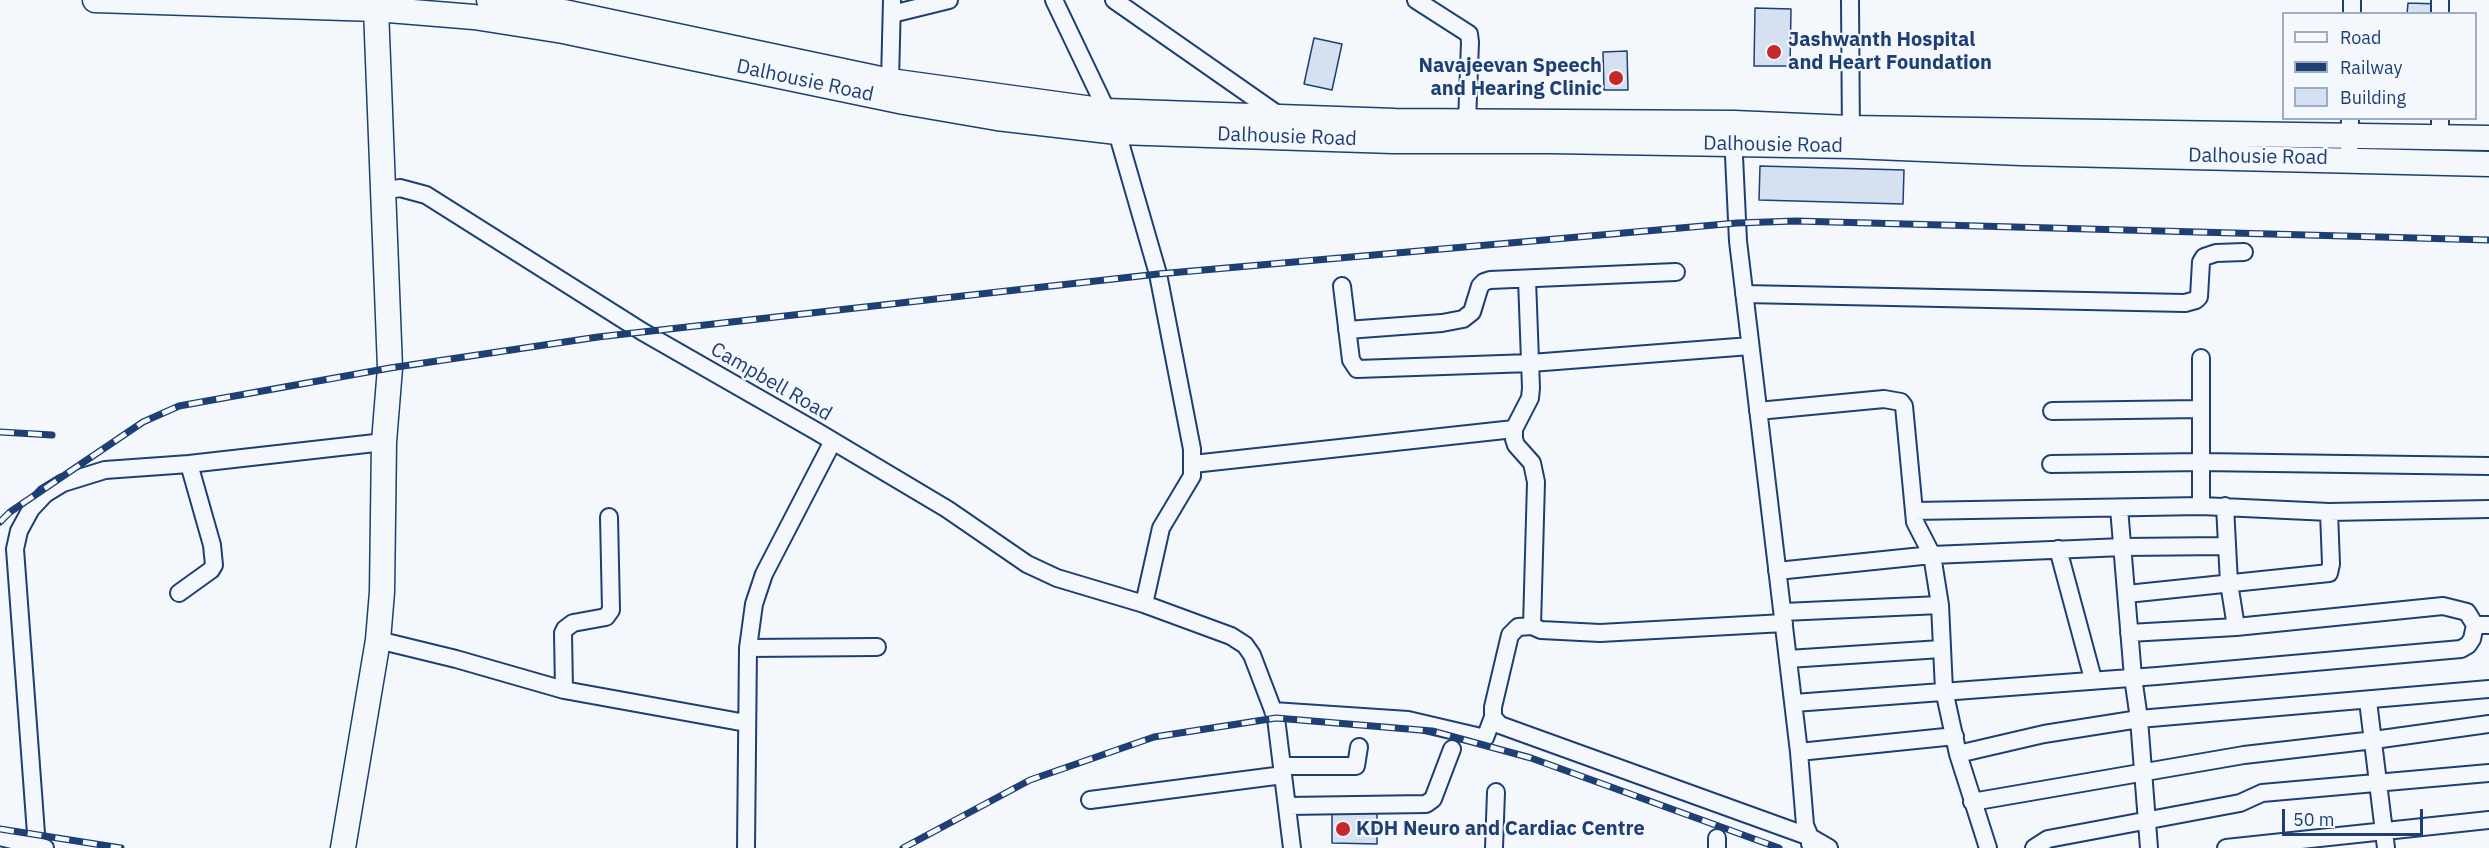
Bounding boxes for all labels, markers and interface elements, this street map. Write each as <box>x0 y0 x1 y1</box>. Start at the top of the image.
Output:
legend <box>2282 12 2477 120</box>
text: Road <box>2340 26 2381 49</box>
place label: Jashwanth Hospital and Heart Foundation <box>1788 28 1992 75</box>
marker: Jashwanth Hospital and Heart Foundation <box>1765 43 1783 61</box>
place label: Navajeevan Speech and Hearing Clinic <box>1418 54 1602 101</box>
street label: Dalhousie Road <box>734 55 876 107</box>
text: Railway <box>2340 56 2402 79</box>
marker: Navajeevan Speech and Hearing Clinic <box>1607 69 1625 87</box>
text: Building <box>2340 86 2406 109</box>
street label: Dalhousie Road <box>1217 123 1357 151</box>
street label: Dalhousie Road <box>1703 132 1843 158</box>
street label: Dalhousie Road <box>2188 144 2328 170</box>
street label: Campbell Road <box>706 338 836 426</box>
scale bar <box>2285 797 2426 835</box>
text: 50 m <box>2293 808 2335 831</box>
place label: KDH Neuro and Cardiac Centre <box>1356 817 1645 841</box>
marker: KDH Neuro and Cardiac Centre <box>1334 820 1352 838</box>

